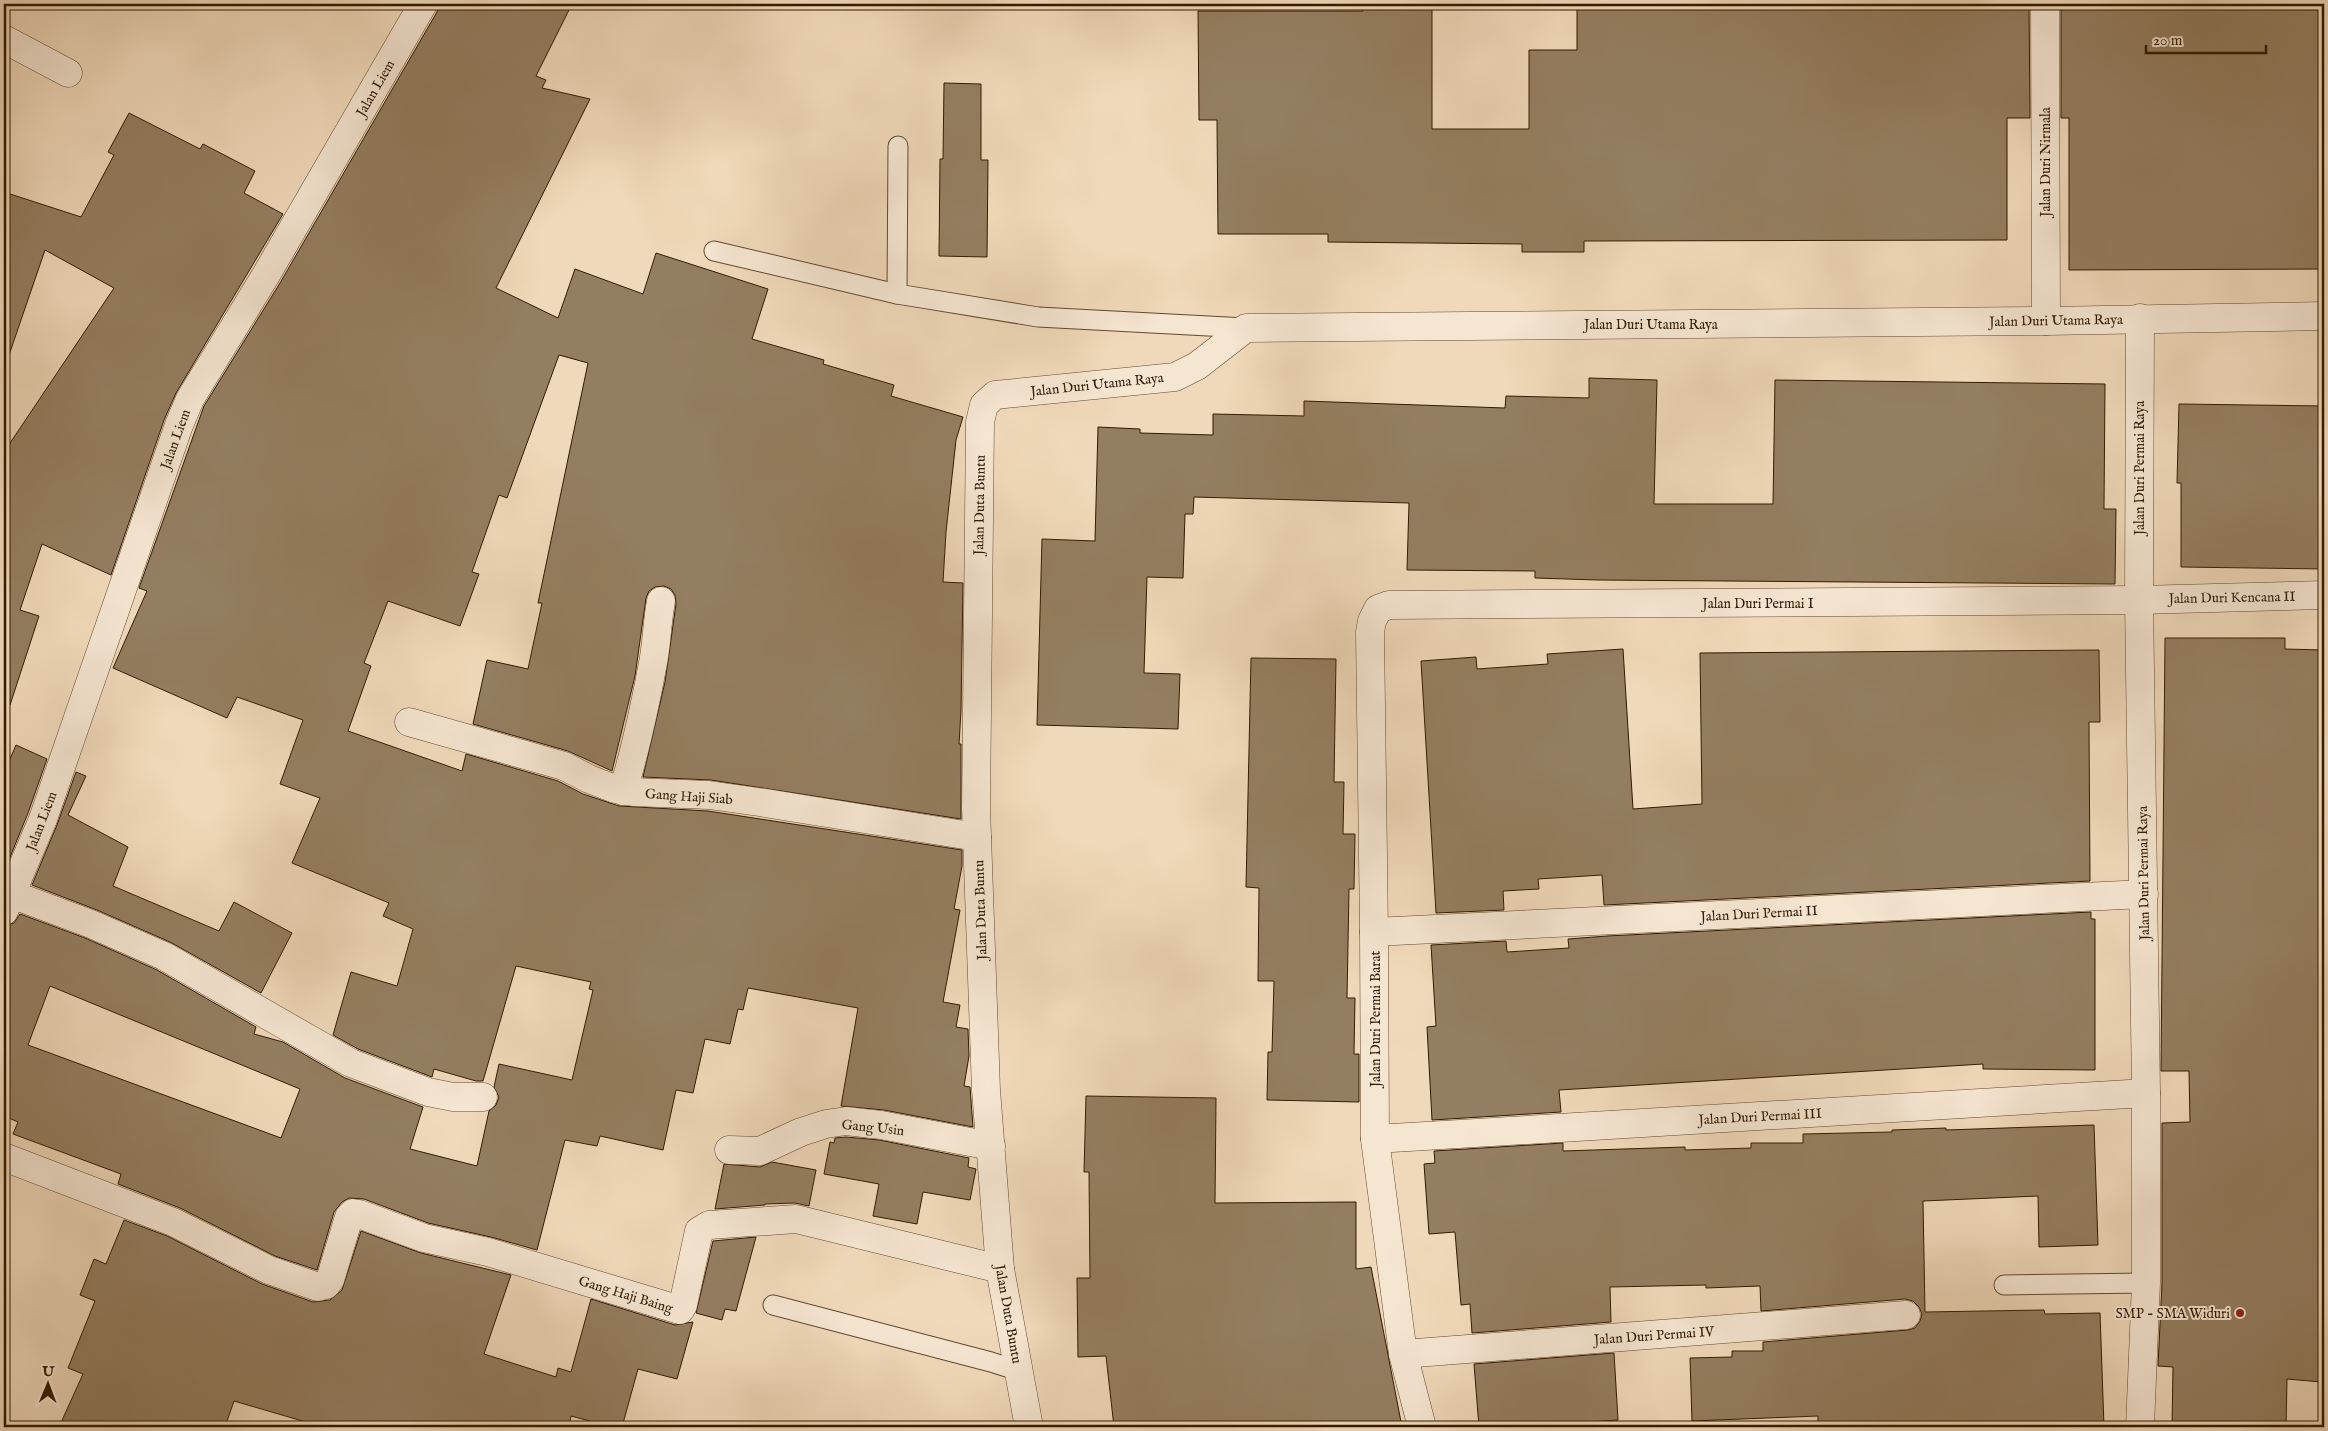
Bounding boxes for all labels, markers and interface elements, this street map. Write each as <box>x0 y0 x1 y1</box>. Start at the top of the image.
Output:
scale bar <box>2146 22 2266 54</box>
text: 20 m <box>2153 31 2183 50</box>
street label: Jalan Liem <box>351 57 399 122</box>
street label: Jalan Duri Nirmala <box>2037 106 2055 219</box>
street label: Jalan Duri Utama Raya <box>1987 311 2124 331</box>
street label: Jalan Duri Utama Raya <box>1582 316 1719 334</box>
street label: Jalan Duri Utama Raya <box>1028 369 1166 401</box>
street label: Jalan Duri Permai Raya <box>2131 400 2149 537</box>
street label: Jalan Liem <box>156 407 195 474</box>
street label: Jalan Duta Buntu <box>970 455 990 557</box>
street label: Jalan Duri Kencana II <box>2166 588 2296 608</box>
street label: Jalan Duri Permai I <box>1700 595 1814 613</box>
street label: Gang Haji Siab <box>644 785 733 809</box>
street label: Jalan Liem <box>22 789 62 856</box>
street label: Jalan Duri Permai Raya <box>2134 805 2154 942</box>
street label: Jalan Duta Buntu <box>970 860 992 962</box>
street label: Jalan Duri Permai II <box>1698 902 1818 926</box>
street label: Jalan Duri Permai Barat <box>1367 950 1385 1089</box>
street label: Jalan Duri Permai III <box>1696 1105 1822 1129</box>
street label: Gang Usin <box>841 1116 906 1140</box>
street label: Jalan Duta Buntu <box>990 1261 1026 1365</box>
street label: Gang Haji Baing <box>576 1272 675 1318</box>
place label: SMP - SMA Widuri <box>2115 1305 2230 1323</box>
marker: SMP - SMA Widuri <box>2234 1307 2246 1319</box>
street label: Jalan Duri Permai IV <box>1591 1323 1716 1349</box>
north arrow <box>22 1358 72 1408</box>
text: U <box>41 1363 55 1381</box>

